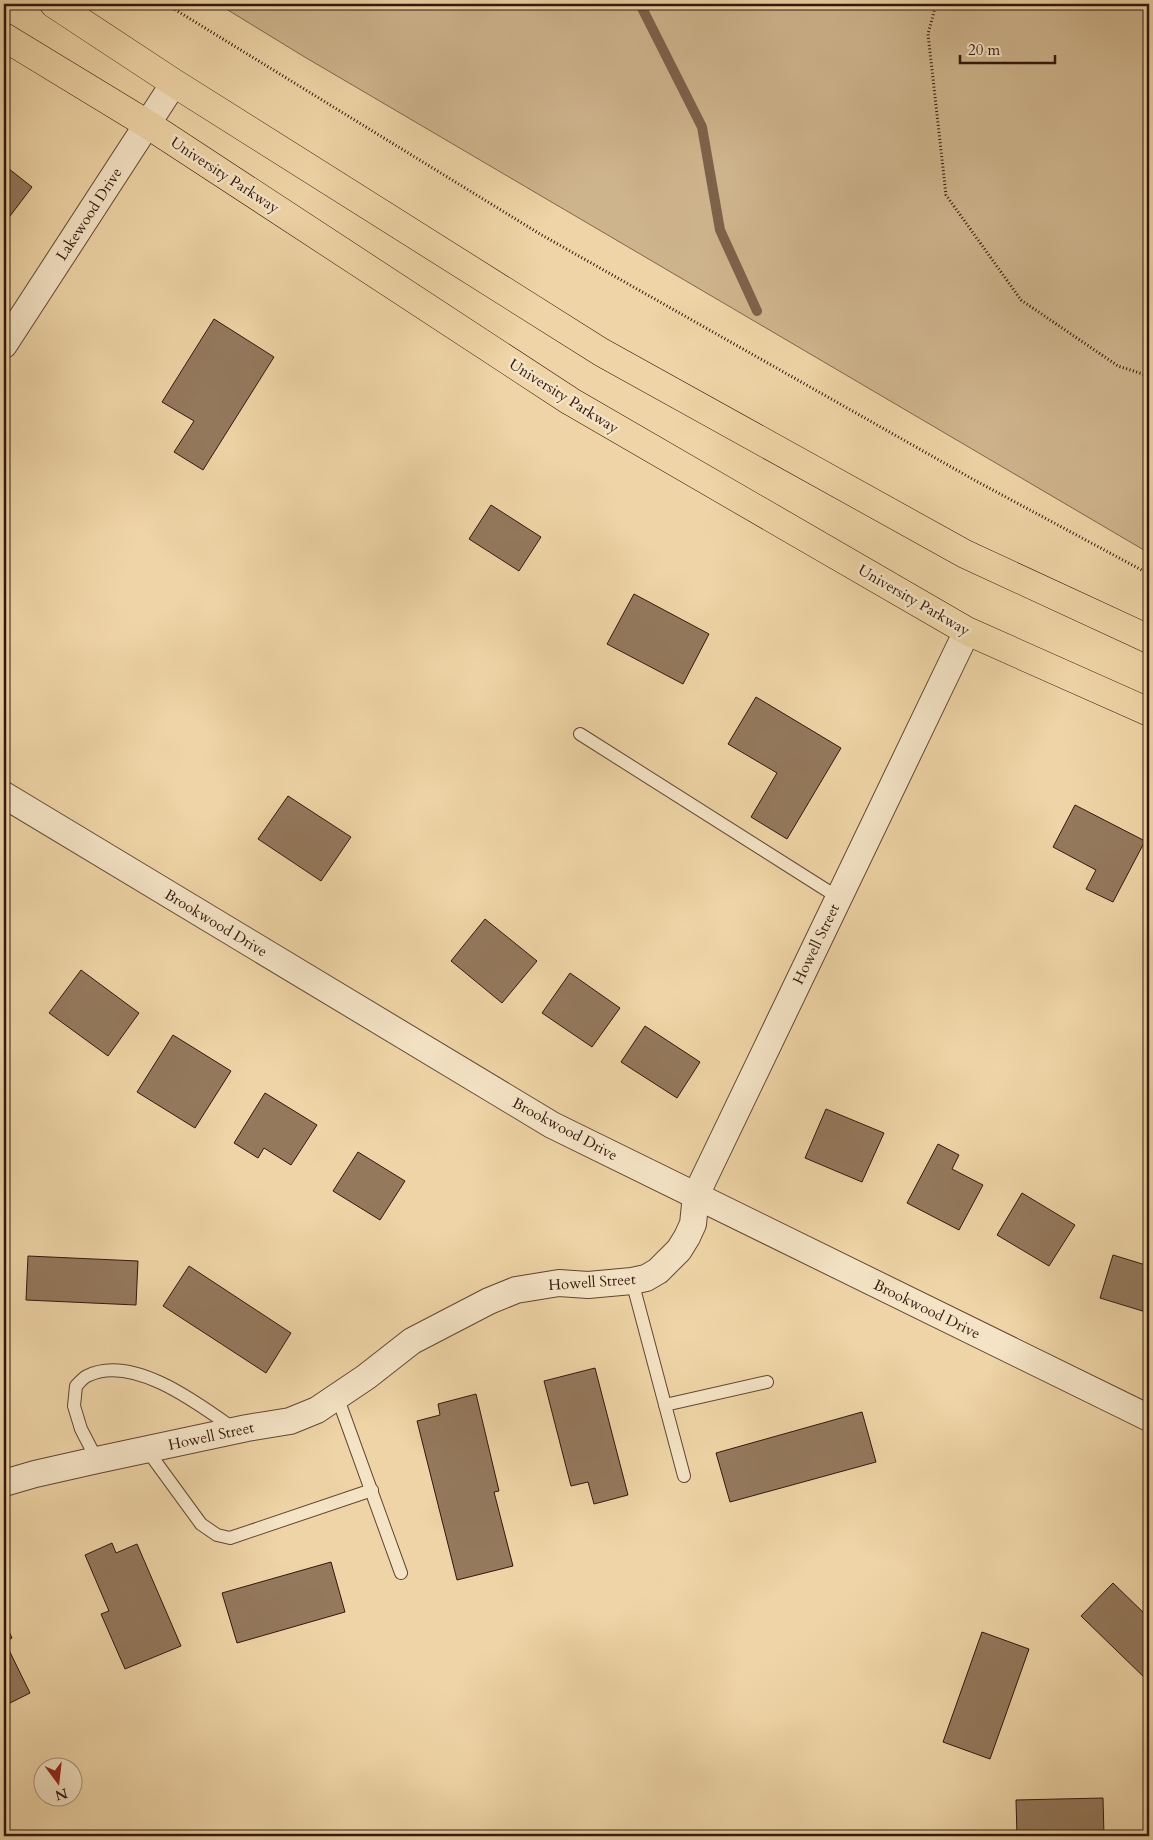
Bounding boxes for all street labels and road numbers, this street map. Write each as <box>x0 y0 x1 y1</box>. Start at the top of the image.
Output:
street label: University Parkway <box>167 132 283 218</box>
street label: Lakewood Drive <box>51 164 127 264</box>
street label: University Parkway <box>505 354 623 438</box>
street label: University Parkway <box>854 560 974 640</box>
street label: Brookwood Drive <box>161 884 271 962</box>
street label: Howell Street <box>788 900 844 988</box>
street label: Brookwood Drive <box>509 1093 621 1165</box>
street label: Howell Street <box>548 1269 636 1295</box>
street label: Brookwood Drive <box>870 1274 984 1344</box>
street label: Howell Street <box>166 1417 256 1455</box>

